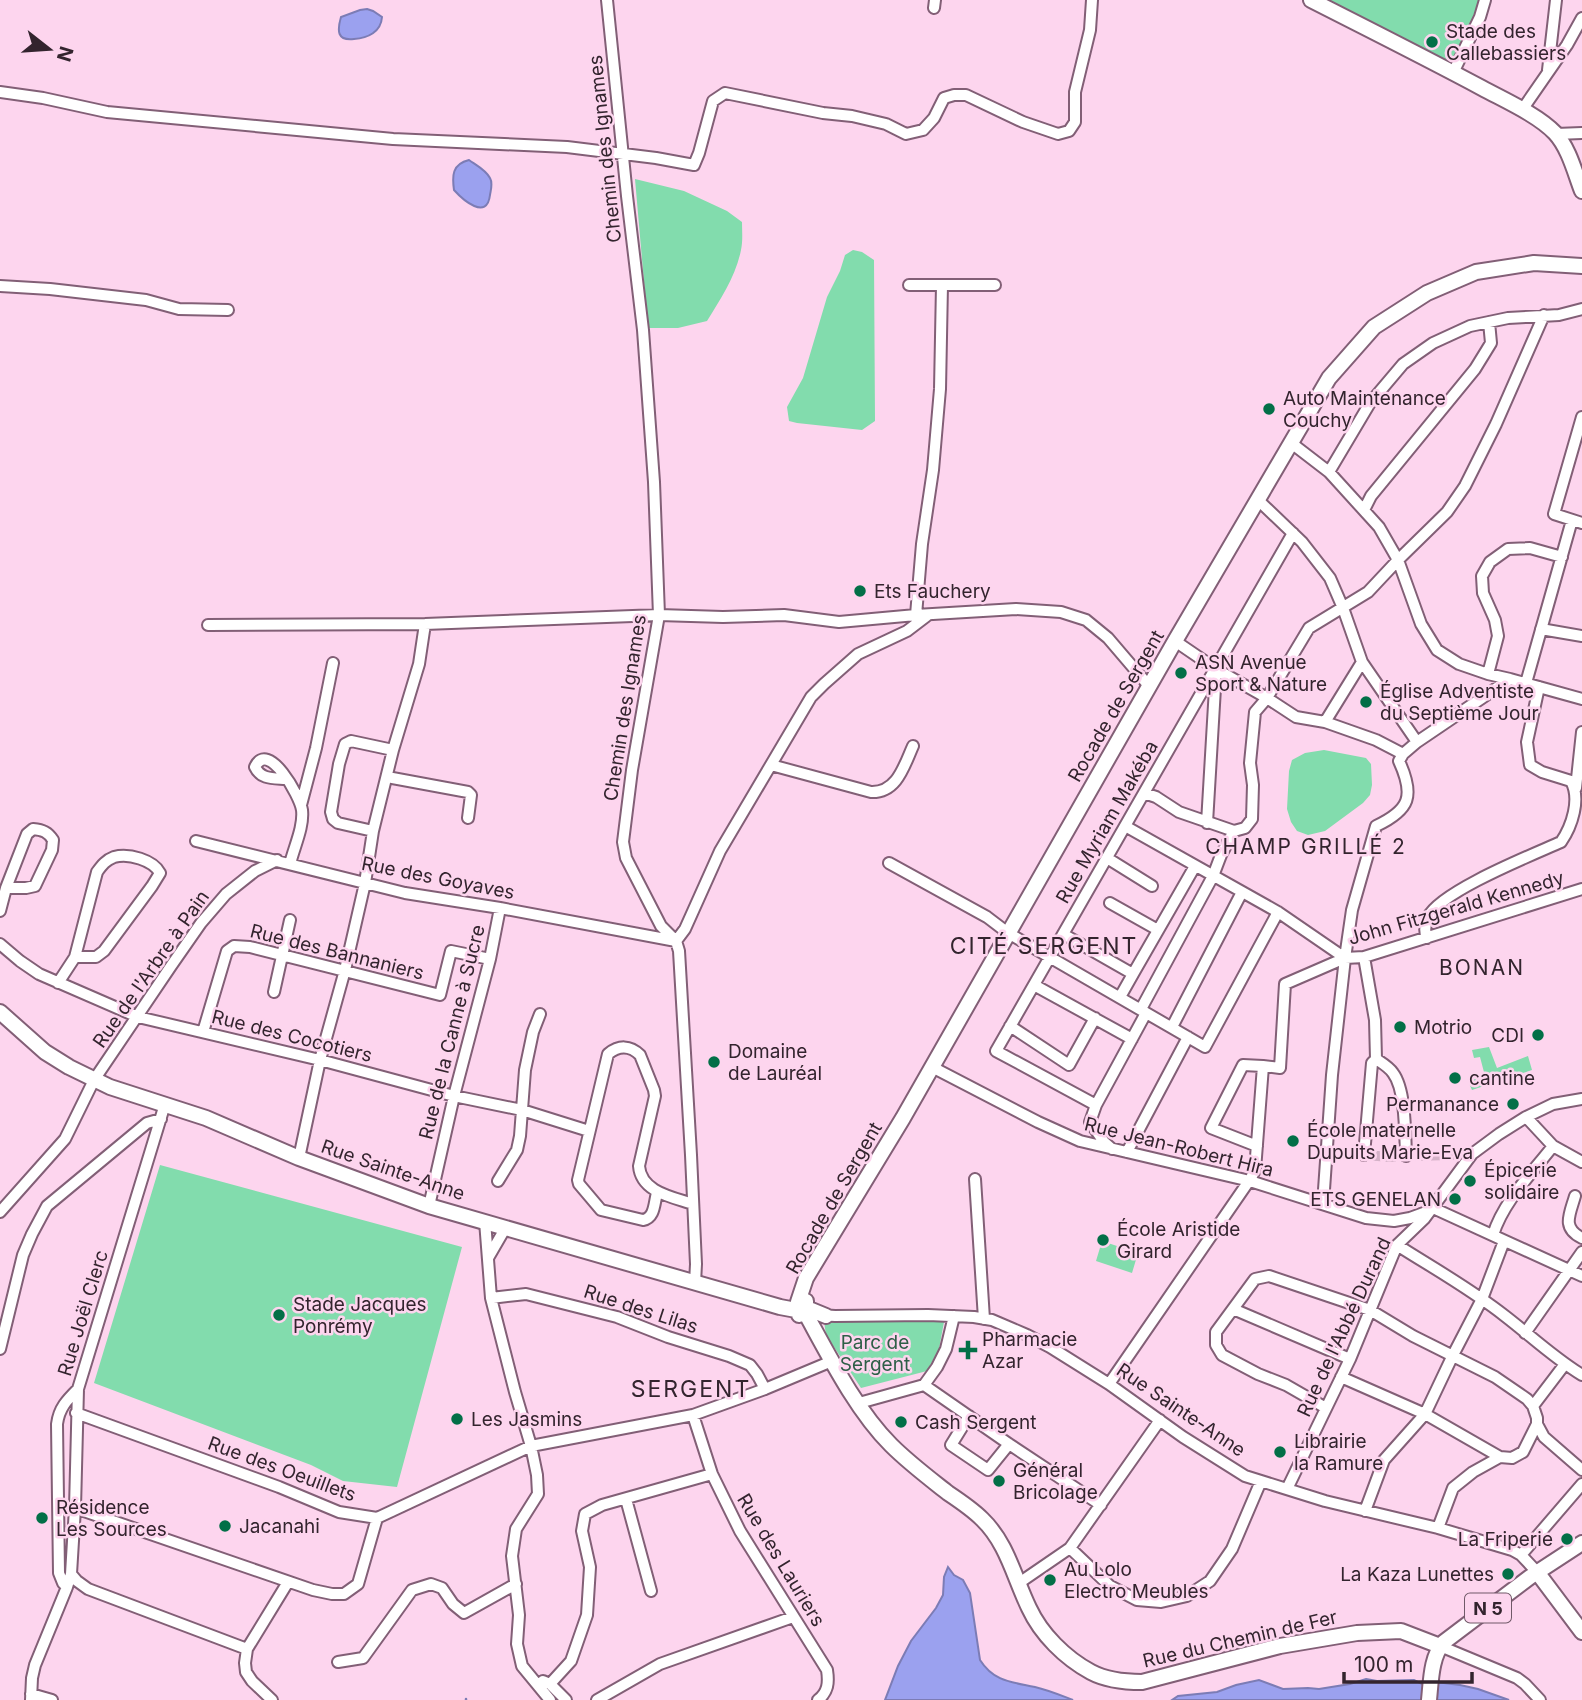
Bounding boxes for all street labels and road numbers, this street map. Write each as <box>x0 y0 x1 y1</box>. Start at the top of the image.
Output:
street label: Chemin des Ignames <box>584 54 626 244</box>
street label: Chemin des Ignames <box>599 613 651 803</box>
street label: Rocade de Sergent <box>1063 626 1169 786</box>
street label: Rue Myriam Makéba <box>1051 737 1163 907</box>
street label: Rue des Goyaves <box>359 852 517 904</box>
street label: John Fitzgerald Kennedy <box>1345 866 1567 950</box>
street label: Rue de l'Arbre à Pain <box>88 886 214 1052</box>
street label: Rue des Bannaniers <box>248 919 426 985</box>
street label: Rue de la Canne à Sucre <box>414 922 490 1142</box>
street label: Rue des Cocotiers <box>209 1005 375 1067</box>
street label: Rue Jean-Robert Hira <box>1082 1112 1276 1182</box>
street label: Rocade de Sergent <box>781 1118 887 1278</box>
street label: Rue Sainte-Anne <box>318 1135 468 1205</box>
street label: Rue de l'Abbé Durand <box>1292 1234 1396 1420</box>
street label: Rue Joël Clerc <box>53 1247 113 1379</box>
street label: Rue des Lilas <box>581 1280 701 1338</box>
street label: Rue Sainte-Anne <box>1112 1358 1250 1462</box>
street label: Rue des Oeuillets <box>205 1432 359 1506</box>
street label: Rue des Lauriers <box>732 1489 830 1631</box>
road number: N 5 <box>1465 1594 1511 1623</box>
street label: Rue du Chemin de Fer <box>1141 1605 1339 1673</box>

